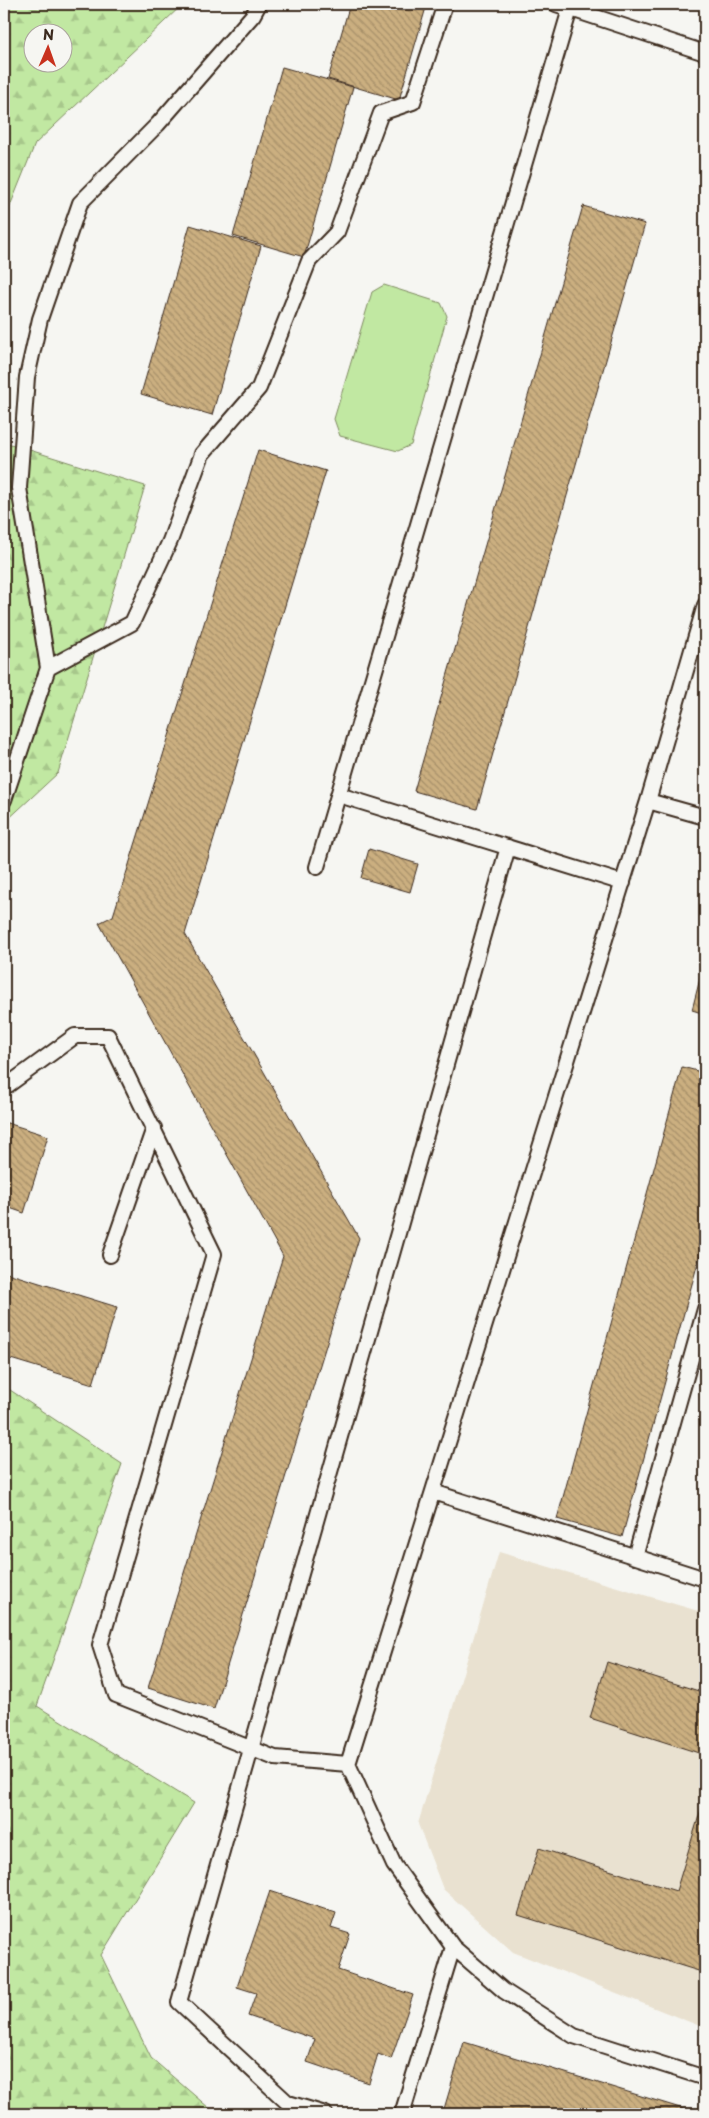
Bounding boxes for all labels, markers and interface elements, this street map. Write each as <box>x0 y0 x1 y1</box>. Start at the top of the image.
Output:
north arrow <box>22 22 72 72</box>
text: N <box>43 24 54 45</box>

